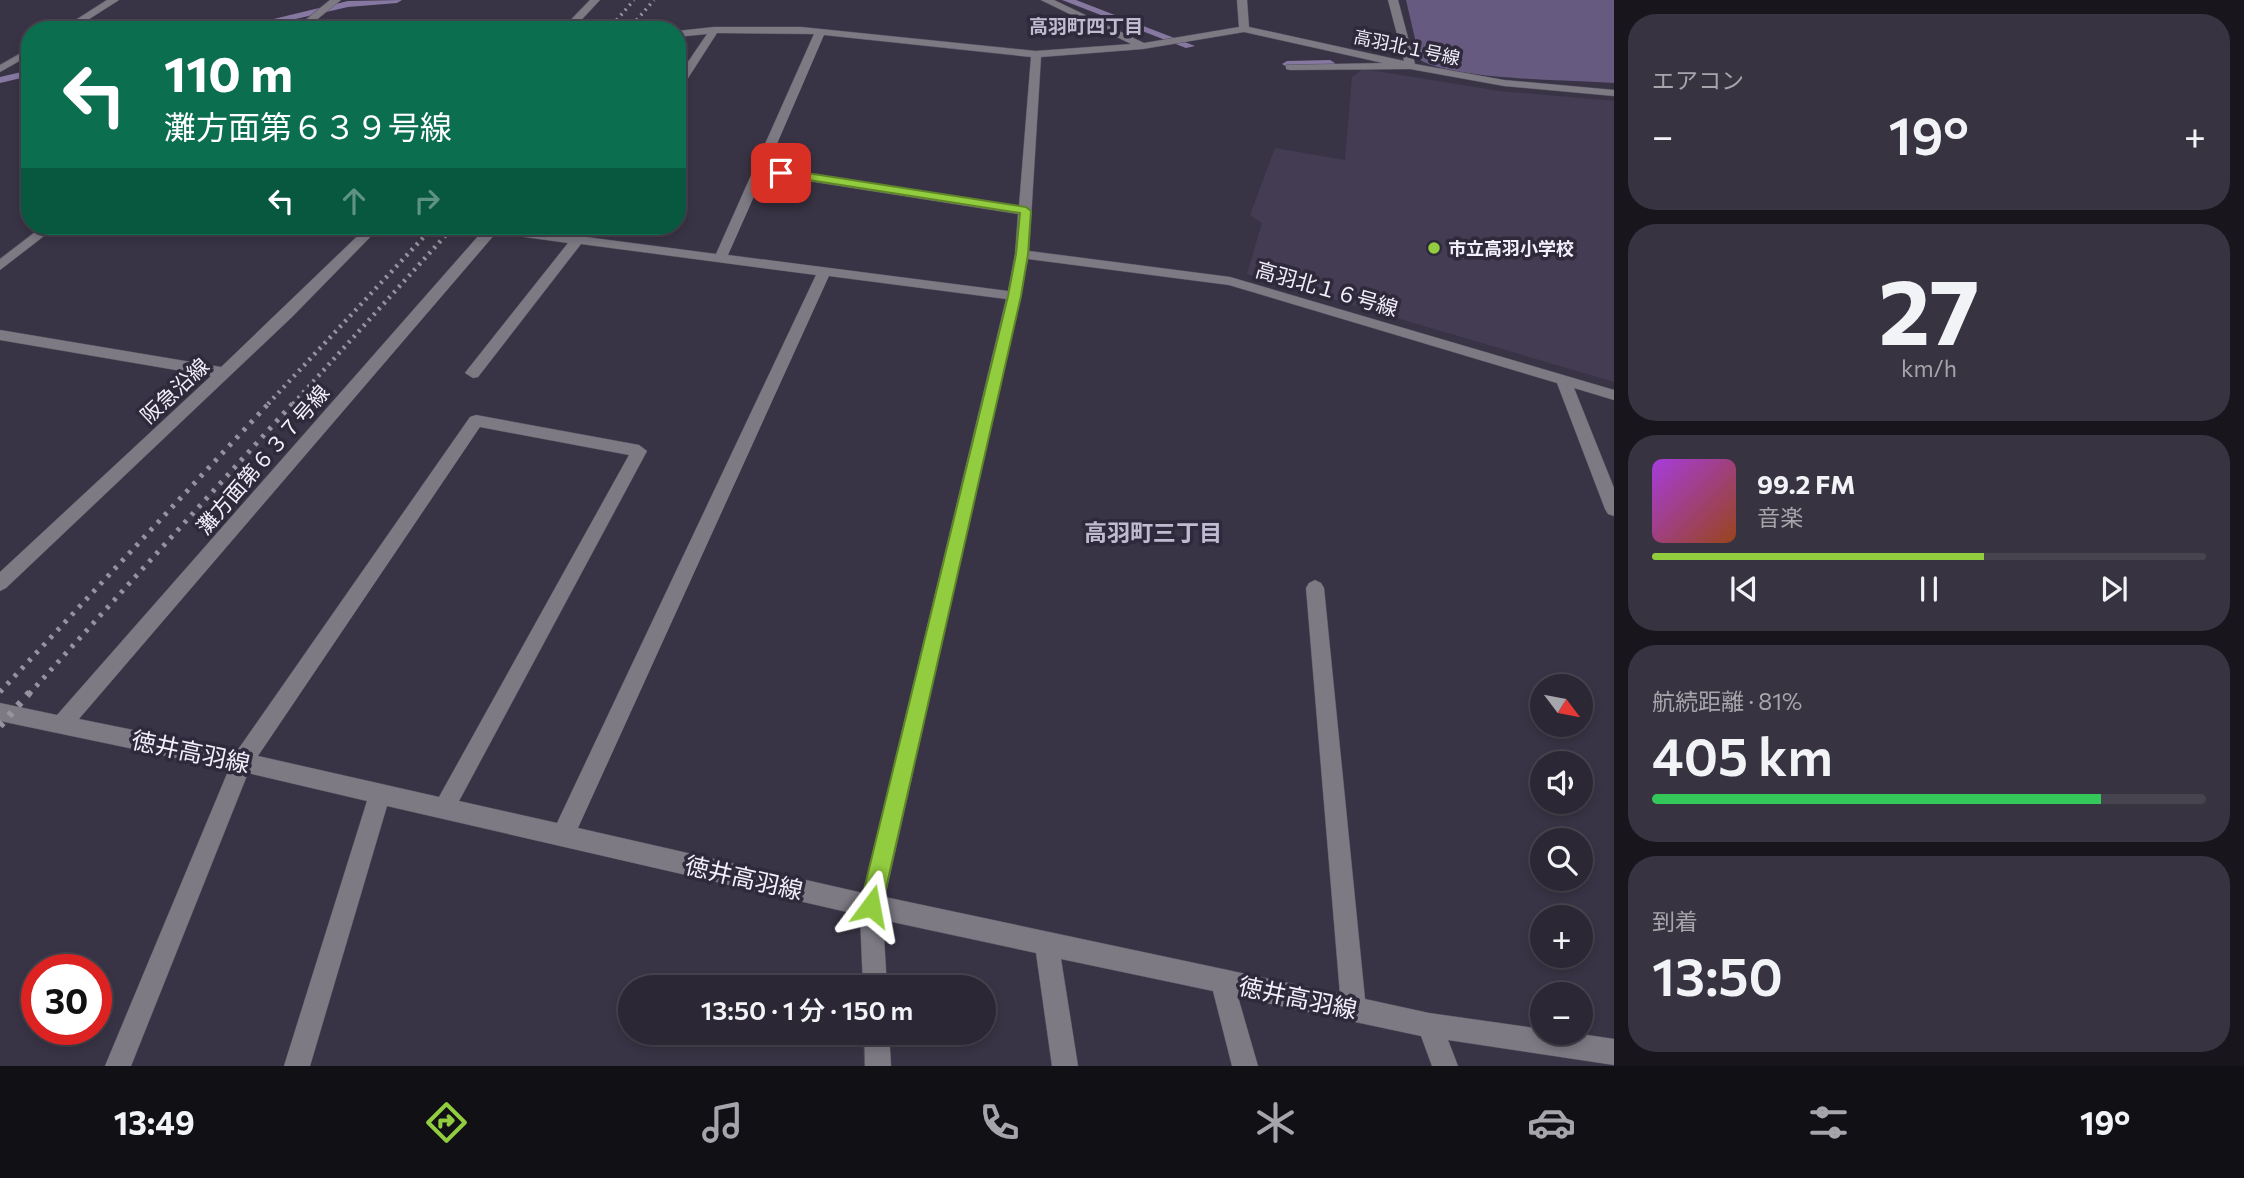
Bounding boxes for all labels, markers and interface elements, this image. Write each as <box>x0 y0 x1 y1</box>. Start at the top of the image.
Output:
district label: 高羽町四丁目 <box>1029 14 1143 37</box>
street label: 高羽北１号線 <box>1352 25 1462 69</box>
text: 110 m <box>164 42 293 102</box>
icon: left <box>49 49 140 140</box>
text: エアコン <box>1652 66 1744 94</box>
text: 19° <box>1888 102 1969 166</box>
text: 灘方面第６３９号線 <box>164 106 452 146</box>
text: − <box>1652 111 1674 158</box>
text: + <box>2184 111 2206 158</box>
pin <box>751 143 811 203</box>
icon: arrive <box>762 154 800 192</box>
icon: left <box>262 182 300 220</box>
icon: ahead <box>335 182 373 220</box>
icon: right <box>408 182 446 220</box>
place label: 市立高羽小学校 <box>1448 237 1574 259</box>
marker: 市立高羽小学校 <box>1426 240 1442 256</box>
text: 27 <box>1878 252 1980 364</box>
street label: 高羽北１６号線 <box>1253 256 1401 320</box>
street label: 阪急沿線 <box>135 352 213 428</box>
text: km/h <box>1901 354 1957 382</box>
street label: 灘方面第６３７号線 <box>191 379 333 539</box>
text: 99.2 FM <box>1757 468 1855 499</box>
text: 音楽 <box>1757 503 1803 531</box>
district label: 高羽町三丁目 <box>1084 518 1222 546</box>
icon: previous <box>1725 570 1763 608</box>
icon: pause <box>1910 570 1948 608</box>
icon: next <box>2095 570 2133 608</box>
north arrow <box>1530 674 1592 737</box>
map controls <box>1530 674 1593 1045</box>
text: 航続距離 · 81% <box>1652 687 1802 715</box>
text: 405 km <box>1652 723 1833 787</box>
street label: 徳井高羽線 <box>129 724 253 778</box>
button: sound <box>1530 751 1593 814</box>
button: search <box>1530 828 1593 891</box>
street label: 徳井高羽線 <box>682 849 806 905</box>
position arrow <box>834 869 908 943</box>
button: + <box>1530 905 1593 968</box>
text: 到着 <box>1652 907 1698 935</box>
text: 13:50 <box>1652 943 1783 1007</box>
speed limit sign: 30 <box>21 954 112 1045</box>
street label: 徳井高羽線 <box>1236 970 1360 1024</box>
button: − <box>1530 982 1593 1045</box>
text: 13:50 · 1 分 · 150 m <box>701 994 913 1025</box>
icon: directions <box>422 1098 471 1147</box>
icon: music <box>698 1098 747 1147</box>
icon: phone <box>975 1098 1024 1147</box>
icon: climate <box>1251 1098 1300 1147</box>
icon: car <box>1527 1098 1576 1147</box>
icon: filters <box>1804 1098 1853 1147</box>
text: 13:49 <box>114 1102 195 1142</box>
text: 19° <box>2080 1102 2130 1142</box>

